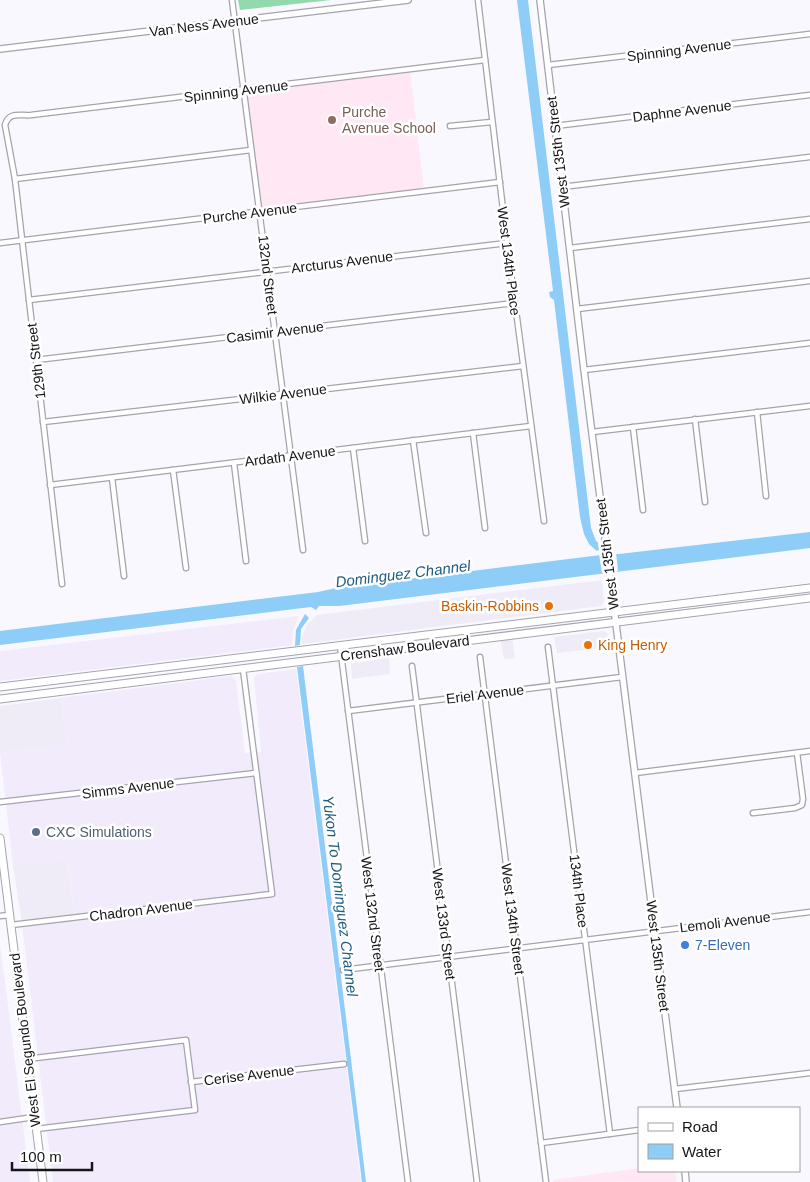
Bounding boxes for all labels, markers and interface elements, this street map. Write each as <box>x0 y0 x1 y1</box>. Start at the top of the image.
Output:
street label: Van Ness Avenue <box>148 10 260 40</box>
street label: Spinning Avenue <box>626 36 732 64</box>
street label: Spinning Avenue <box>183 77 289 105</box>
street label: West 135th Street <box>543 95 573 208</box>
street label: Daphne Avenue <box>632 97 733 125</box>
place label: Purche Avenue School <box>342 104 436 136</box>
marker: Purche Avenue School <box>326 114 338 126</box>
street label: Purche Avenue <box>202 199 298 227</box>
street label: West 134th Place <box>494 206 524 317</box>
street label: 132nd Street <box>255 234 281 316</box>
street label: Arcturus Avenue <box>290 248 394 276</box>
street label: Casimir Avenue <box>225 318 325 346</box>
street label: 129th Street <box>23 322 49 400</box>
street label: Wilkie Avenue <box>239 381 328 407</box>
street label: Ardath Avenue <box>244 442 337 470</box>
street label: West 135th Street <box>592 497 622 610</box>
water label: Dominguez Channel <box>334 557 472 590</box>
place label: Baskin-Robbins <box>441 598 539 614</box>
marker: Baskin-Robbins <box>543 600 555 612</box>
street label: Crenshaw Boulevard <box>340 632 470 664</box>
place label: King Henry <box>598 637 667 653</box>
marker: King Henry <box>582 639 594 651</box>
street label: Eriel Avenue <box>445 681 525 707</box>
street label: Simms Avenue <box>81 774 175 802</box>
water label: Yukon To Dominguez Channel <box>320 794 361 998</box>
place label: CXC Simulations <box>46 824 152 840</box>
marker: CXC Simulations <box>30 826 42 838</box>
street label: 134th Place <box>567 853 591 929</box>
street label: West 132nd Street <box>358 856 388 972</box>
street label: West 134th Street <box>498 863 528 976</box>
street label: West 133rd Street <box>429 867 459 981</box>
street label: Chadron Avenue <box>88 896 194 924</box>
street label: West 135th Street <box>643 900 673 1013</box>
street label: Lemoli Avenue <box>679 908 772 936</box>
place label: 7-Eleven <box>695 937 750 953</box>
marker: 7-Eleven <box>679 939 691 951</box>
street label: West El Segundo Boulevard <box>6 952 44 1128</box>
street label: Cerise Avenue <box>203 1062 295 1088</box>
legend <box>638 1107 800 1172</box>
text: Road <box>682 1118 718 1135</box>
scale bar <box>12 1140 92 1172</box>
text: Water <box>682 1143 721 1160</box>
text: 100 m <box>20 1148 62 1165</box>

